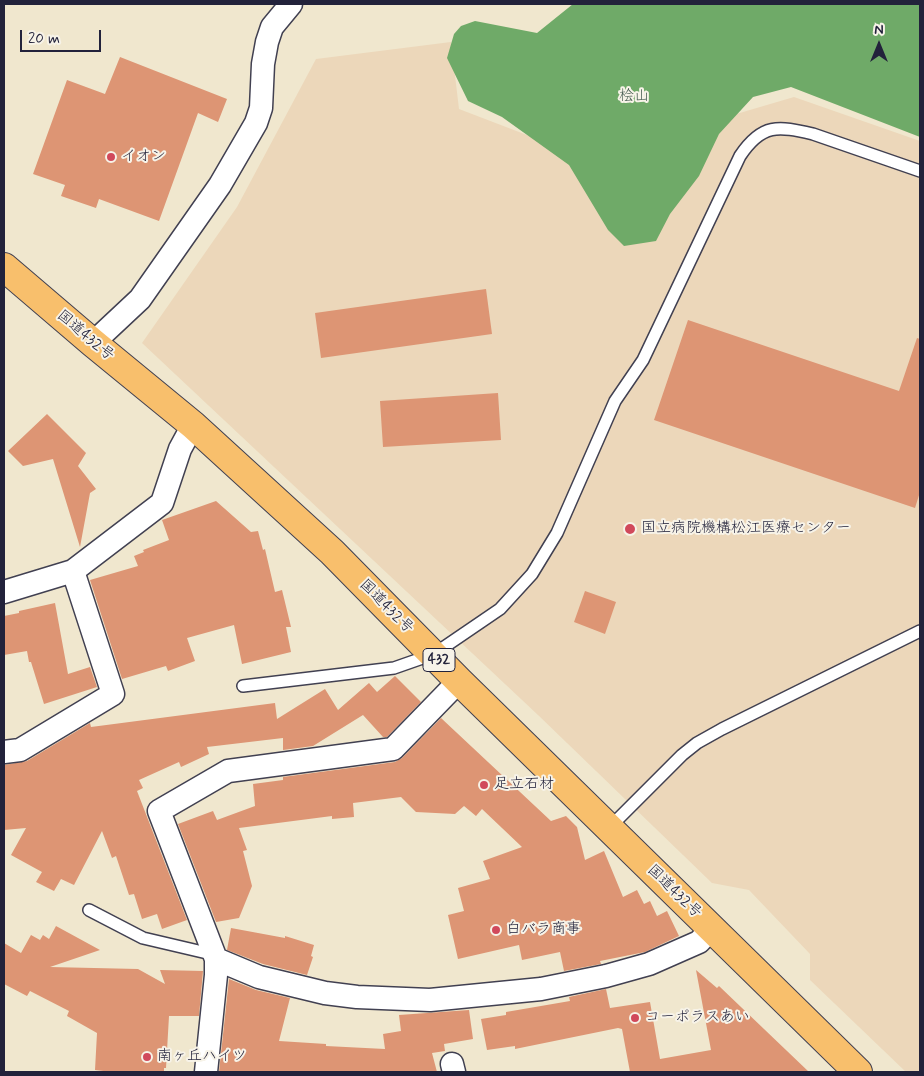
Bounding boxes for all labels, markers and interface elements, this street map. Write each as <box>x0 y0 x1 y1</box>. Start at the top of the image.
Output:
scale bar <box>22 20 104 52</box>
north arrow <box>854 20 904 70</box>
text: N <box>874 21 884 39</box>
text: 20 m <box>28 29 60 49</box>
park label: 桧山 <box>619 88 649 106</box>
place label: イオン <box>121 148 166 166</box>
marker: イオン <box>105 151 117 163</box>
street label: 国道432号 <box>53 307 117 365</box>
place label: 国立病院機構松江医療センター <box>641 520 851 538</box>
marker: 国立病院機構松江医療センター <box>623 522 637 536</box>
street label: 国道432号 <box>355 576 417 638</box>
road number: 432 <box>423 648 455 672</box>
place label: 足立石材 <box>494 776 554 794</box>
marker: 足立石材 <box>478 779 490 791</box>
street label: 国道432号 <box>643 862 705 922</box>
place label: 白バラ商事 <box>506 921 581 939</box>
marker: 白バラ商事 <box>490 924 502 936</box>
place label: コーポラスあい <box>645 1009 750 1027</box>
marker: コーポラスあい <box>629 1012 641 1024</box>
place label: 南ヶ丘ハイツ <box>157 1048 247 1066</box>
marker: 南ヶ丘ハイツ <box>141 1051 153 1063</box>

